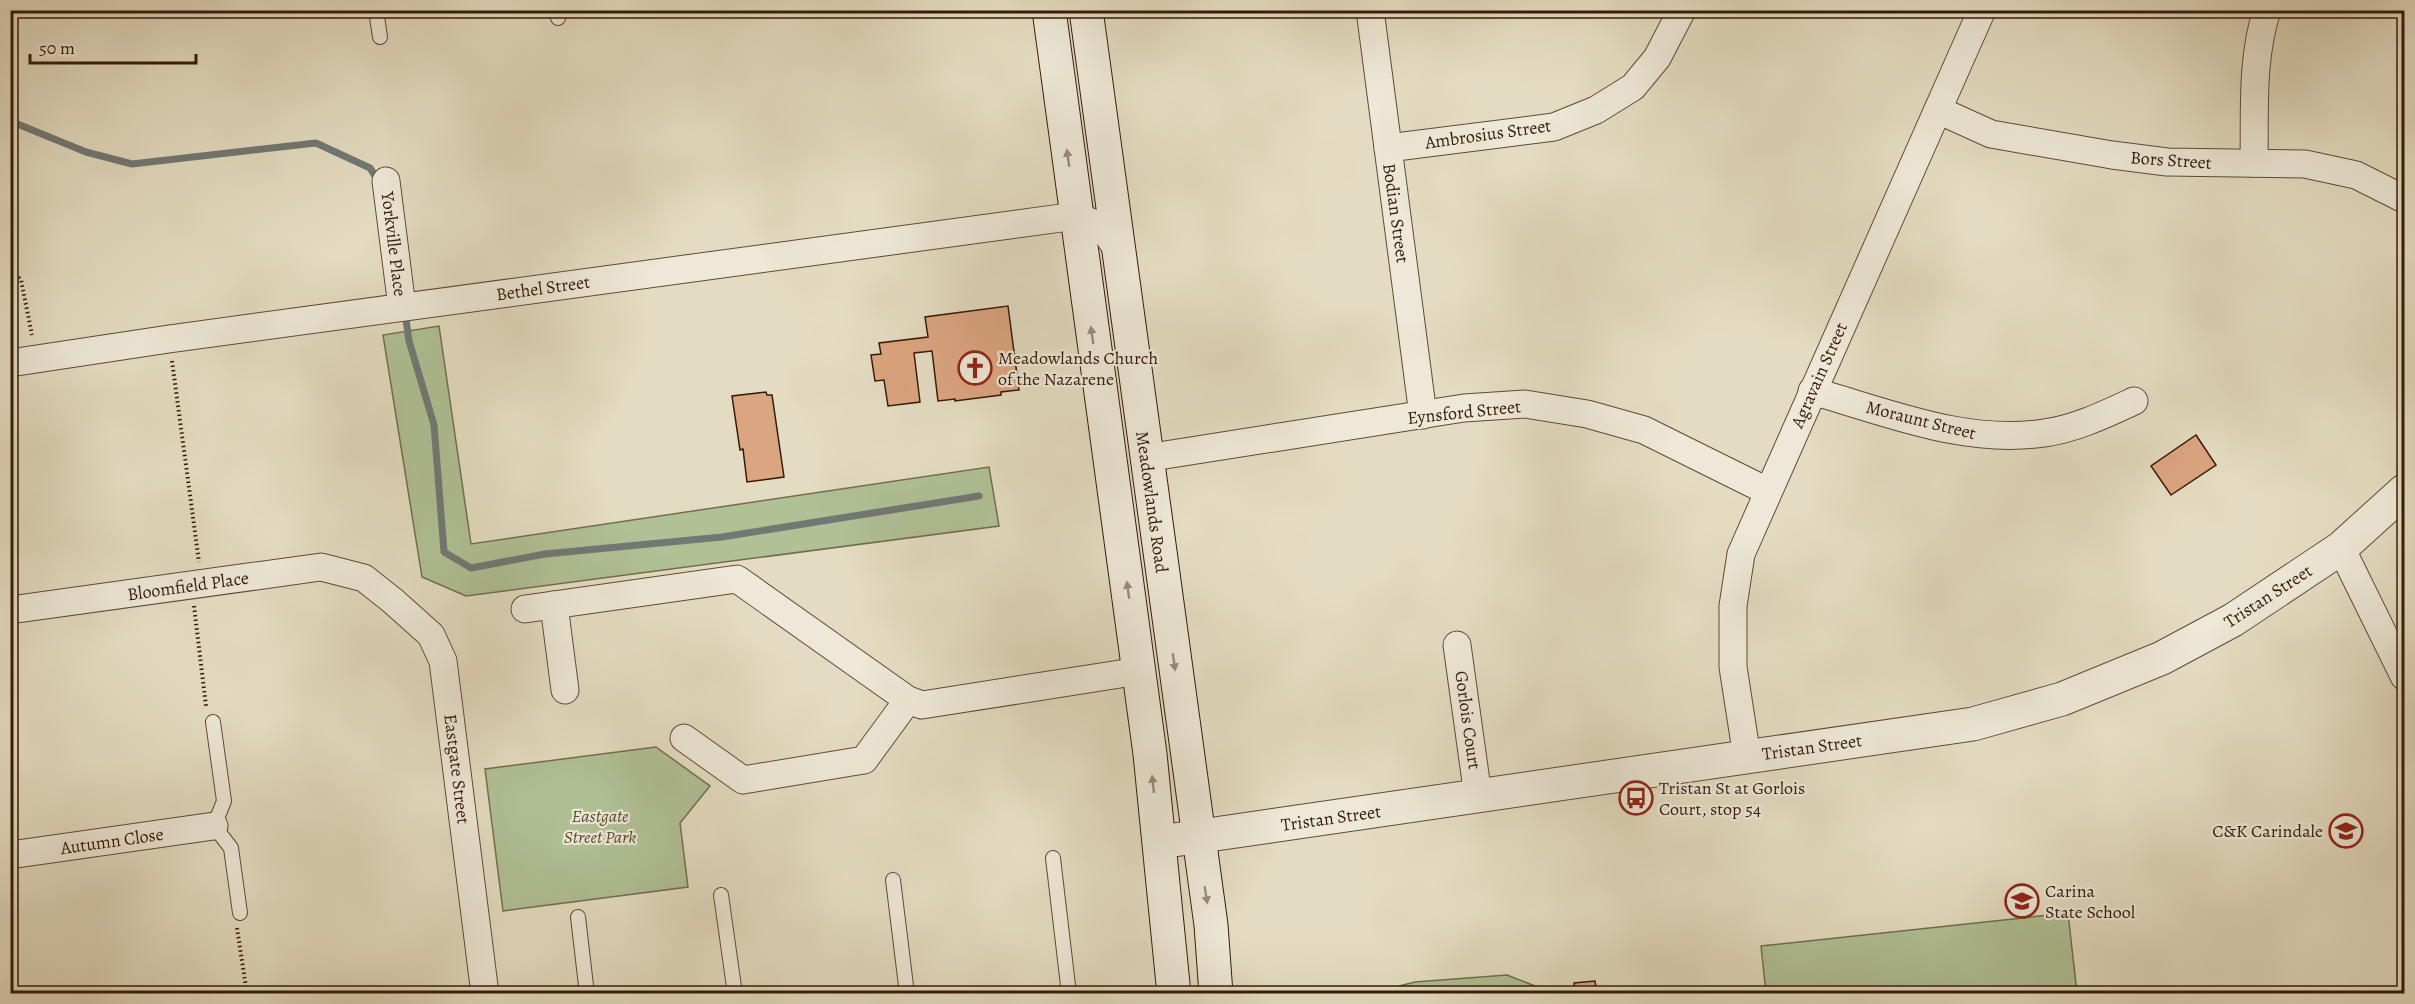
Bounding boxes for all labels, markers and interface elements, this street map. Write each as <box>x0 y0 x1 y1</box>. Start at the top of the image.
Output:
scale bar <box>30 27 196 65</box>
text: 50 m <box>39 36 75 60</box>
street label: Ambrosius Street <box>1422 113 1553 155</box>
street label: Bors Street <box>2130 145 2213 175</box>
one-way arrow <box>1063 148 1073 167</box>
street label: Bodian Street <box>1377 162 1415 264</box>
street label: Yorkville Place <box>376 189 412 298</box>
street label: Bethel Street <box>495 270 591 306</box>
street label: Agravain Street <box>1785 318 1853 432</box>
one-way arrow <box>1088 325 1097 344</box>
place label: Meadowlands Church of the Nazarene <box>998 346 1158 391</box>
church icon: Meadowlands Church of the Nazarene <box>957 350 993 386</box>
street label: Eynsford Street <box>1406 394 1522 430</box>
street label: Moraunt Street <box>1864 395 1978 445</box>
street label: Meadowlands Road <box>1130 430 1174 575</box>
street label: Tristan Street <box>2219 559 2317 633</box>
street label: Bloomfield Place <box>126 566 250 606</box>
one-way arrow <box>1123 581 1132 600</box>
one-way arrow <box>1169 653 1178 672</box>
street label: Gorlois Court <box>1449 669 1487 771</box>
street label: Eastgate Street <box>438 713 476 826</box>
street label: Tristan Street <box>1761 728 1863 766</box>
one-way arrow <box>1149 774 1158 793</box>
place label: Tristan St at Gorlois Court, stop 54 <box>1659 776 1805 821</box>
bus stop icon: Tristan St at Gorlois Court, stop 54 <box>1618 780 1654 816</box>
street label: Tristan Street <box>1280 799 1382 837</box>
park label: Eastgate Street Park <box>564 804 636 849</box>
school or university icon: C&K Carindale <box>2328 813 2364 849</box>
place label: C&K Carindale <box>2212 819 2323 843</box>
street label: Autumn Close <box>58 822 165 860</box>
place label: Carina State School <box>2045 879 2136 924</box>
school or university icon: Carina State School <box>2004 883 2040 919</box>
one-way arrow <box>1202 885 1211 904</box>

